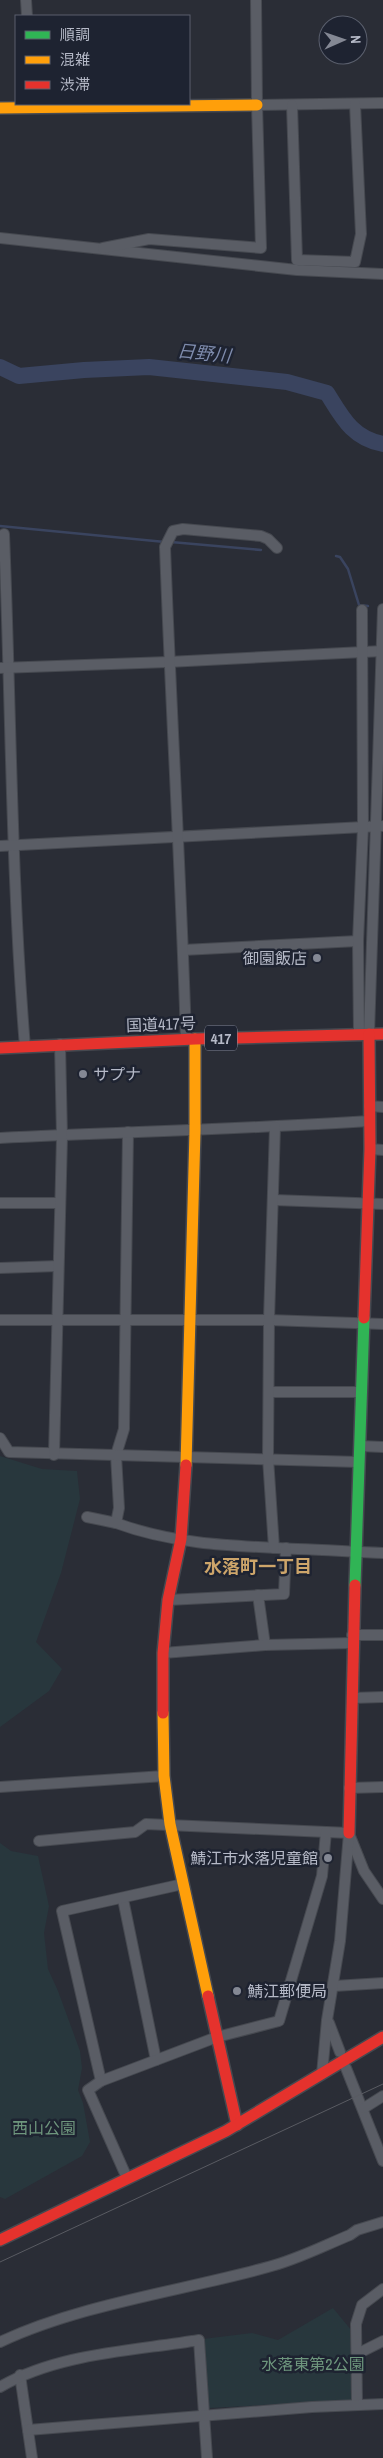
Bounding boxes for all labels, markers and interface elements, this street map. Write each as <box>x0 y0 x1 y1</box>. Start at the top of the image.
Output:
legend <box>15 15 190 105</box>
north arrow <box>318 15 368 65</box>
text: 順調 <box>60 24 90 45</box>
text: N <box>347 35 365 44</box>
text: 混雑 <box>60 49 90 70</box>
text: 渋滞 <box>60 74 90 95</box>
water label: 日野川 <box>176 338 234 368</box>
place label: 御園飯店 <box>243 947 307 969</box>
marker: 御園飯店 <box>311 952 323 964</box>
street label: 国道417号 <box>126 1012 196 1036</box>
road number: 417 <box>205 1026 237 1050</box>
place label: サプナ <box>93 1063 141 1085</box>
marker: サプナ <box>77 1068 89 1080</box>
district label: 水落町一丁目 <box>204 1554 312 1579</box>
place label: 鯖江市水落児童館 <box>190 1847 318 1869</box>
marker: 鯖江市水落児童館 <box>322 1852 334 1864</box>
place label: 鯖江郵便局 <box>247 1980 327 2002</box>
marker: 鯖江郵便局 <box>231 1985 243 1997</box>
park label: 西山公園 <box>12 2117 76 2139</box>
park label: 水落東第2公園 <box>261 2353 365 2375</box>

